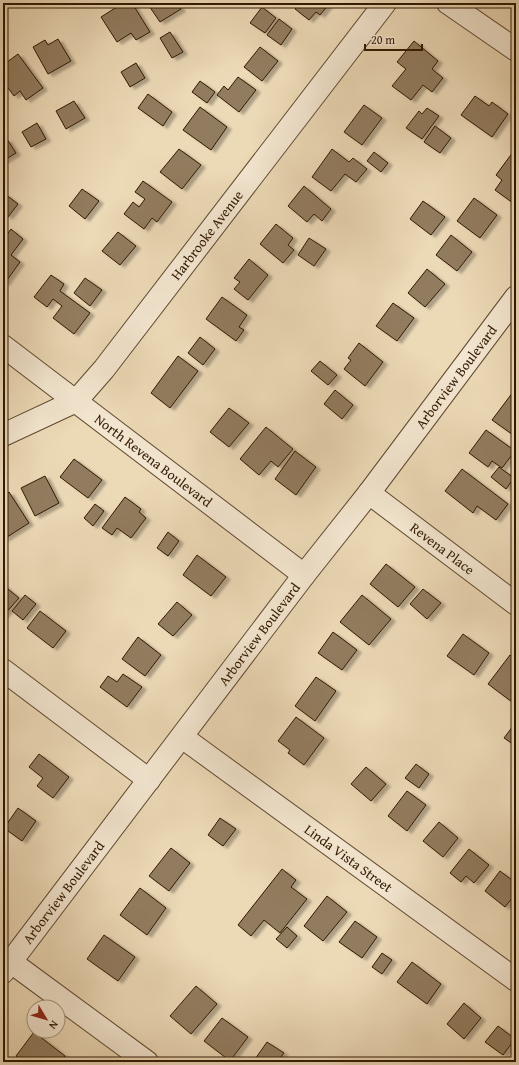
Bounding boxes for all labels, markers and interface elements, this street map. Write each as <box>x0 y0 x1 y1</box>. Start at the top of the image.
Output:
scale bar <box>365 26 422 52</box>
text: 20 m <box>371 31 395 48</box>
street label: Harbrooke Avenue <box>166 186 248 284</box>
street label: Arborview Boulevard <box>411 321 502 433</box>
street label: North Revena Boulevard <box>90 409 217 512</box>
street label: Revena Place <box>406 517 479 580</box>
street label: Arborview Boulevard <box>214 578 305 690</box>
street label: Linda Vista Street <box>300 819 397 897</box>
street label: Arborview Boulevard <box>18 836 109 948</box>
north arrow <box>26 999 66 1039</box>
text: N <box>45 1017 62 1033</box>

